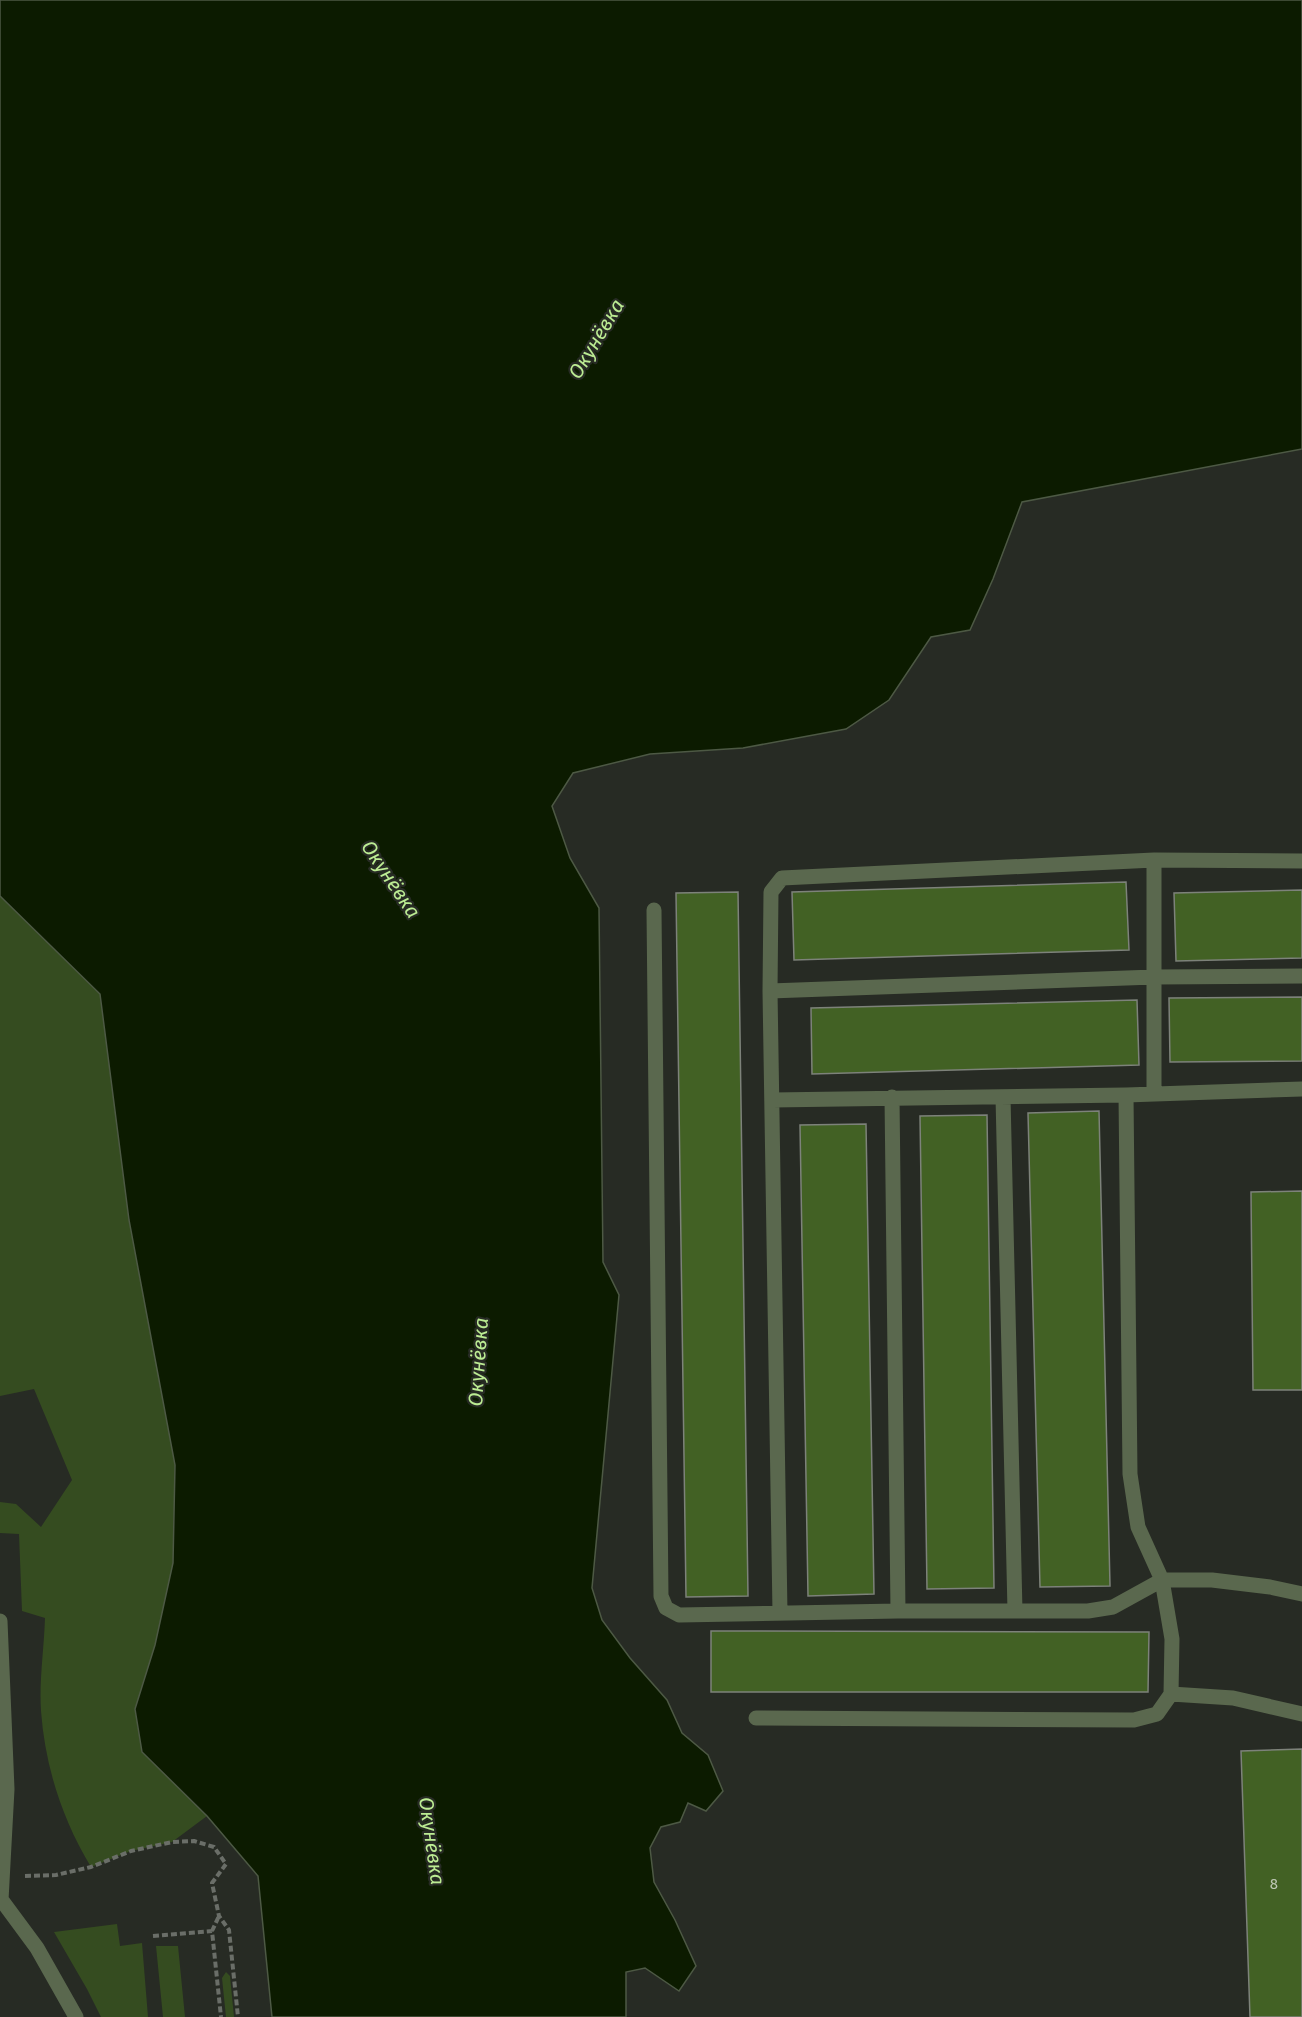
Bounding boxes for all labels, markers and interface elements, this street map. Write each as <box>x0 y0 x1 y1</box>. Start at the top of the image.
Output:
water label: Окунёвка <box>563 295 629 383</box>
water label: Окунёвка <box>356 836 426 922</box>
water label: Окунёвка <box>463 1317 493 1407</box>
water label: Окунёвка <box>414 1795 450 1887</box>
house number: 8 <box>1270 1875 1278 1893</box>

